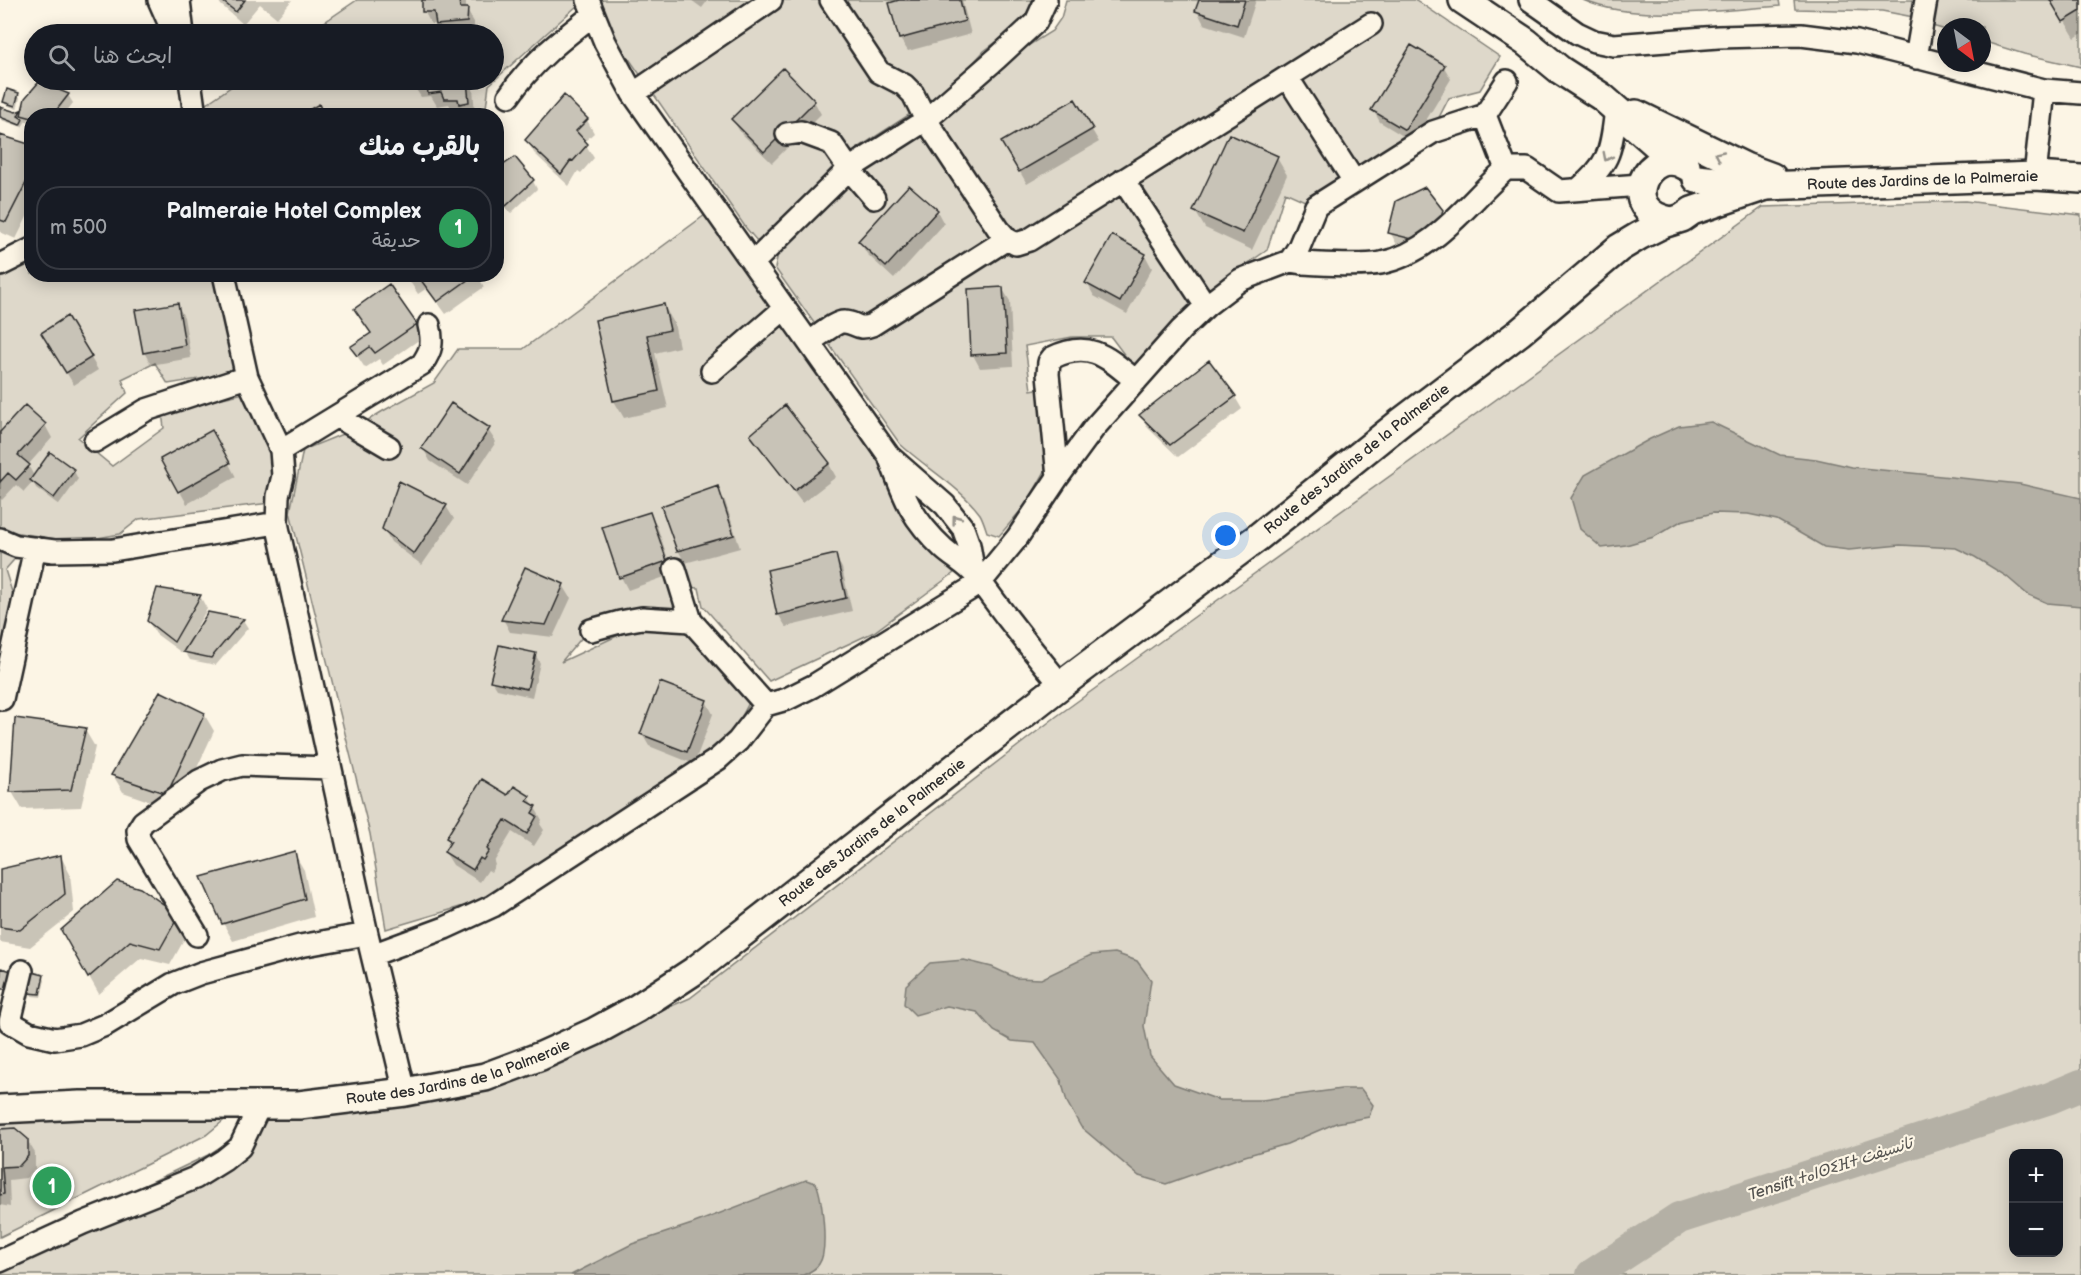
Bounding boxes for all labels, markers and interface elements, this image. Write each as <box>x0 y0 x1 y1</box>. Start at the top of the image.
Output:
north arrow <box>1937 18 1991 72</box>
search box <box>24 24 504 90</box>
icon: search <box>45 41 78 74</box>
text: ابحث هنا <box>93 43 173 70</box>
text: بالقرب منك <box>359 132 480 163</box>
one-way arrow <box>1602 150 1614 161</box>
one-way arrow <box>1715 150 1726 162</box>
street label: Route des Jardins de la Palmeraie <box>1807 167 2039 194</box>
text: Palmeraie Hotel Complex <box>167 198 421 225</box>
text: 500 m <box>50 216 107 240</box>
text: 1 <box>454 216 463 240</box>
text: حديقة <box>372 229 421 253</box>
street label: Route des Jardins de la Palmeraie <box>1260 380 1453 539</box>
one-way arrow <box>953 515 964 526</box>
your location <box>1211 521 1240 550</box>
street label: Route des Jardins de la Palmeraie <box>775 754 969 911</box>
street label: Route des Jardins de la Palmeraie <box>345 1035 573 1109</box>
water label: Tensift ⵜⴰⵏⵙⵉⴼⵜ تانسيفت <box>1746 1133 1918 1205</box>
map controls <box>2009 1149 2063 1257</box>
button: + <box>2009 1149 2063 1203</box>
pin: 1 <box>32 1164 72 1208</box>
button: − <box>2009 1203 2063 1257</box>

